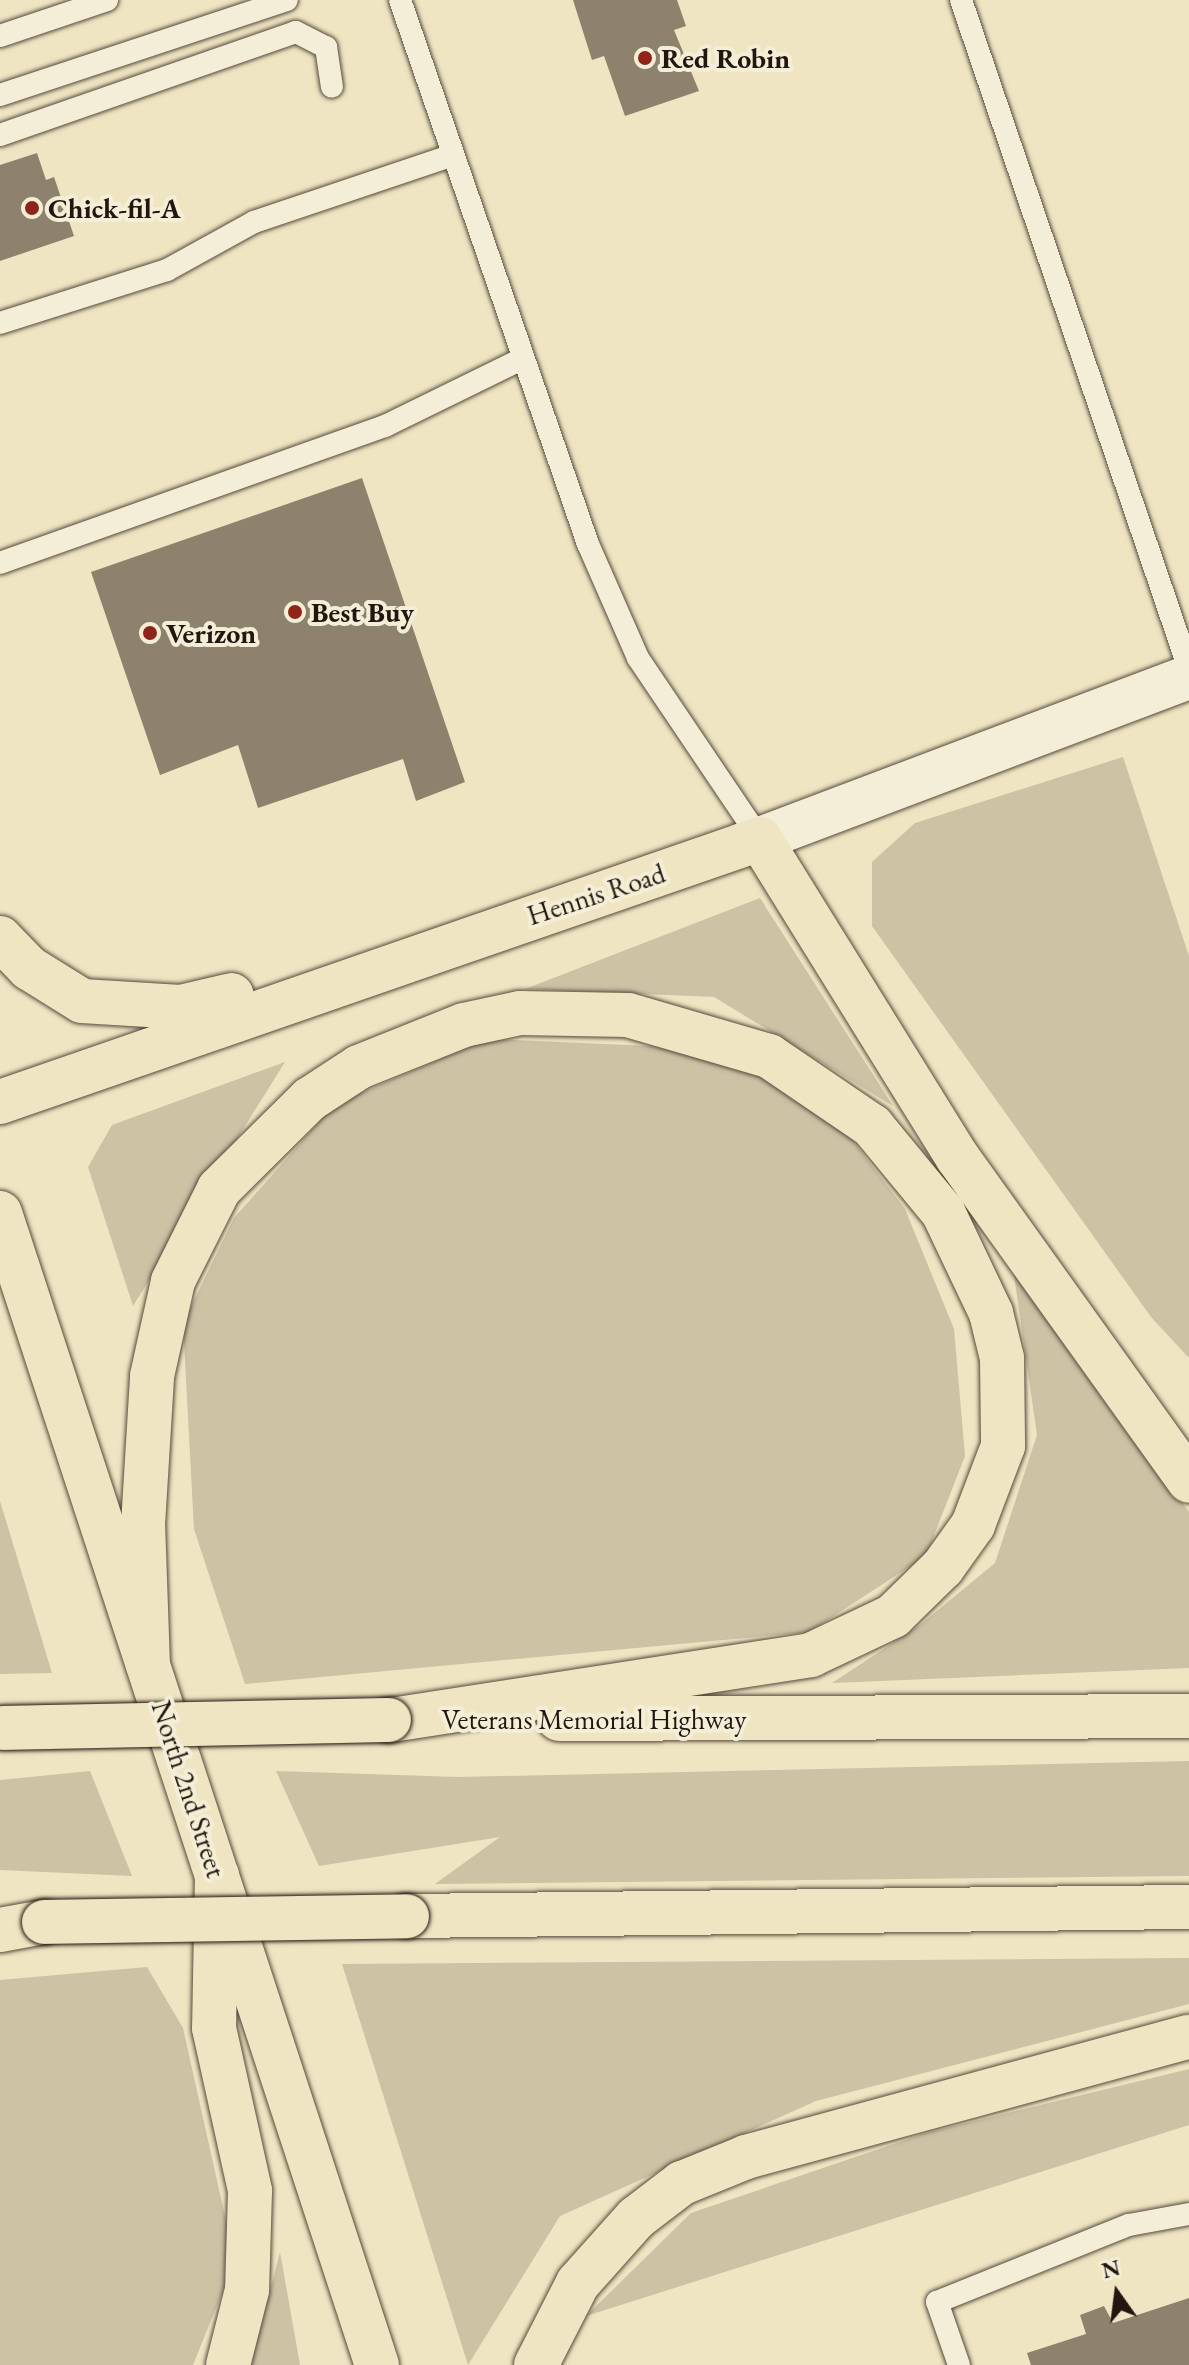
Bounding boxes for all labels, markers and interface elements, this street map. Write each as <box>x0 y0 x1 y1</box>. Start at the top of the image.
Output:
place label: Red Robin <box>661 41 790 75</box>
marker: Red Robin <box>636 49 654 67</box>
place label: Chick-fil-A <box>48 191 181 225</box>
marker: Chick-fil-A <box>23 199 41 217</box>
place label: Best Buy <box>311 595 414 629</box>
marker: Best Buy <box>286 603 304 621</box>
place label: Verizon <box>166 616 256 650</box>
marker: Verizon <box>141 624 159 642</box>
street label: Hennis Road <box>523 856 669 932</box>
street label: North 2nd Street <box>145 1696 233 1882</box>
street label: Veterans Memorial Highway <box>442 1702 746 1736</box>
north arrow <box>1077 2253 1157 2333</box>
text: N <box>1099 2253 1123 2285</box>

